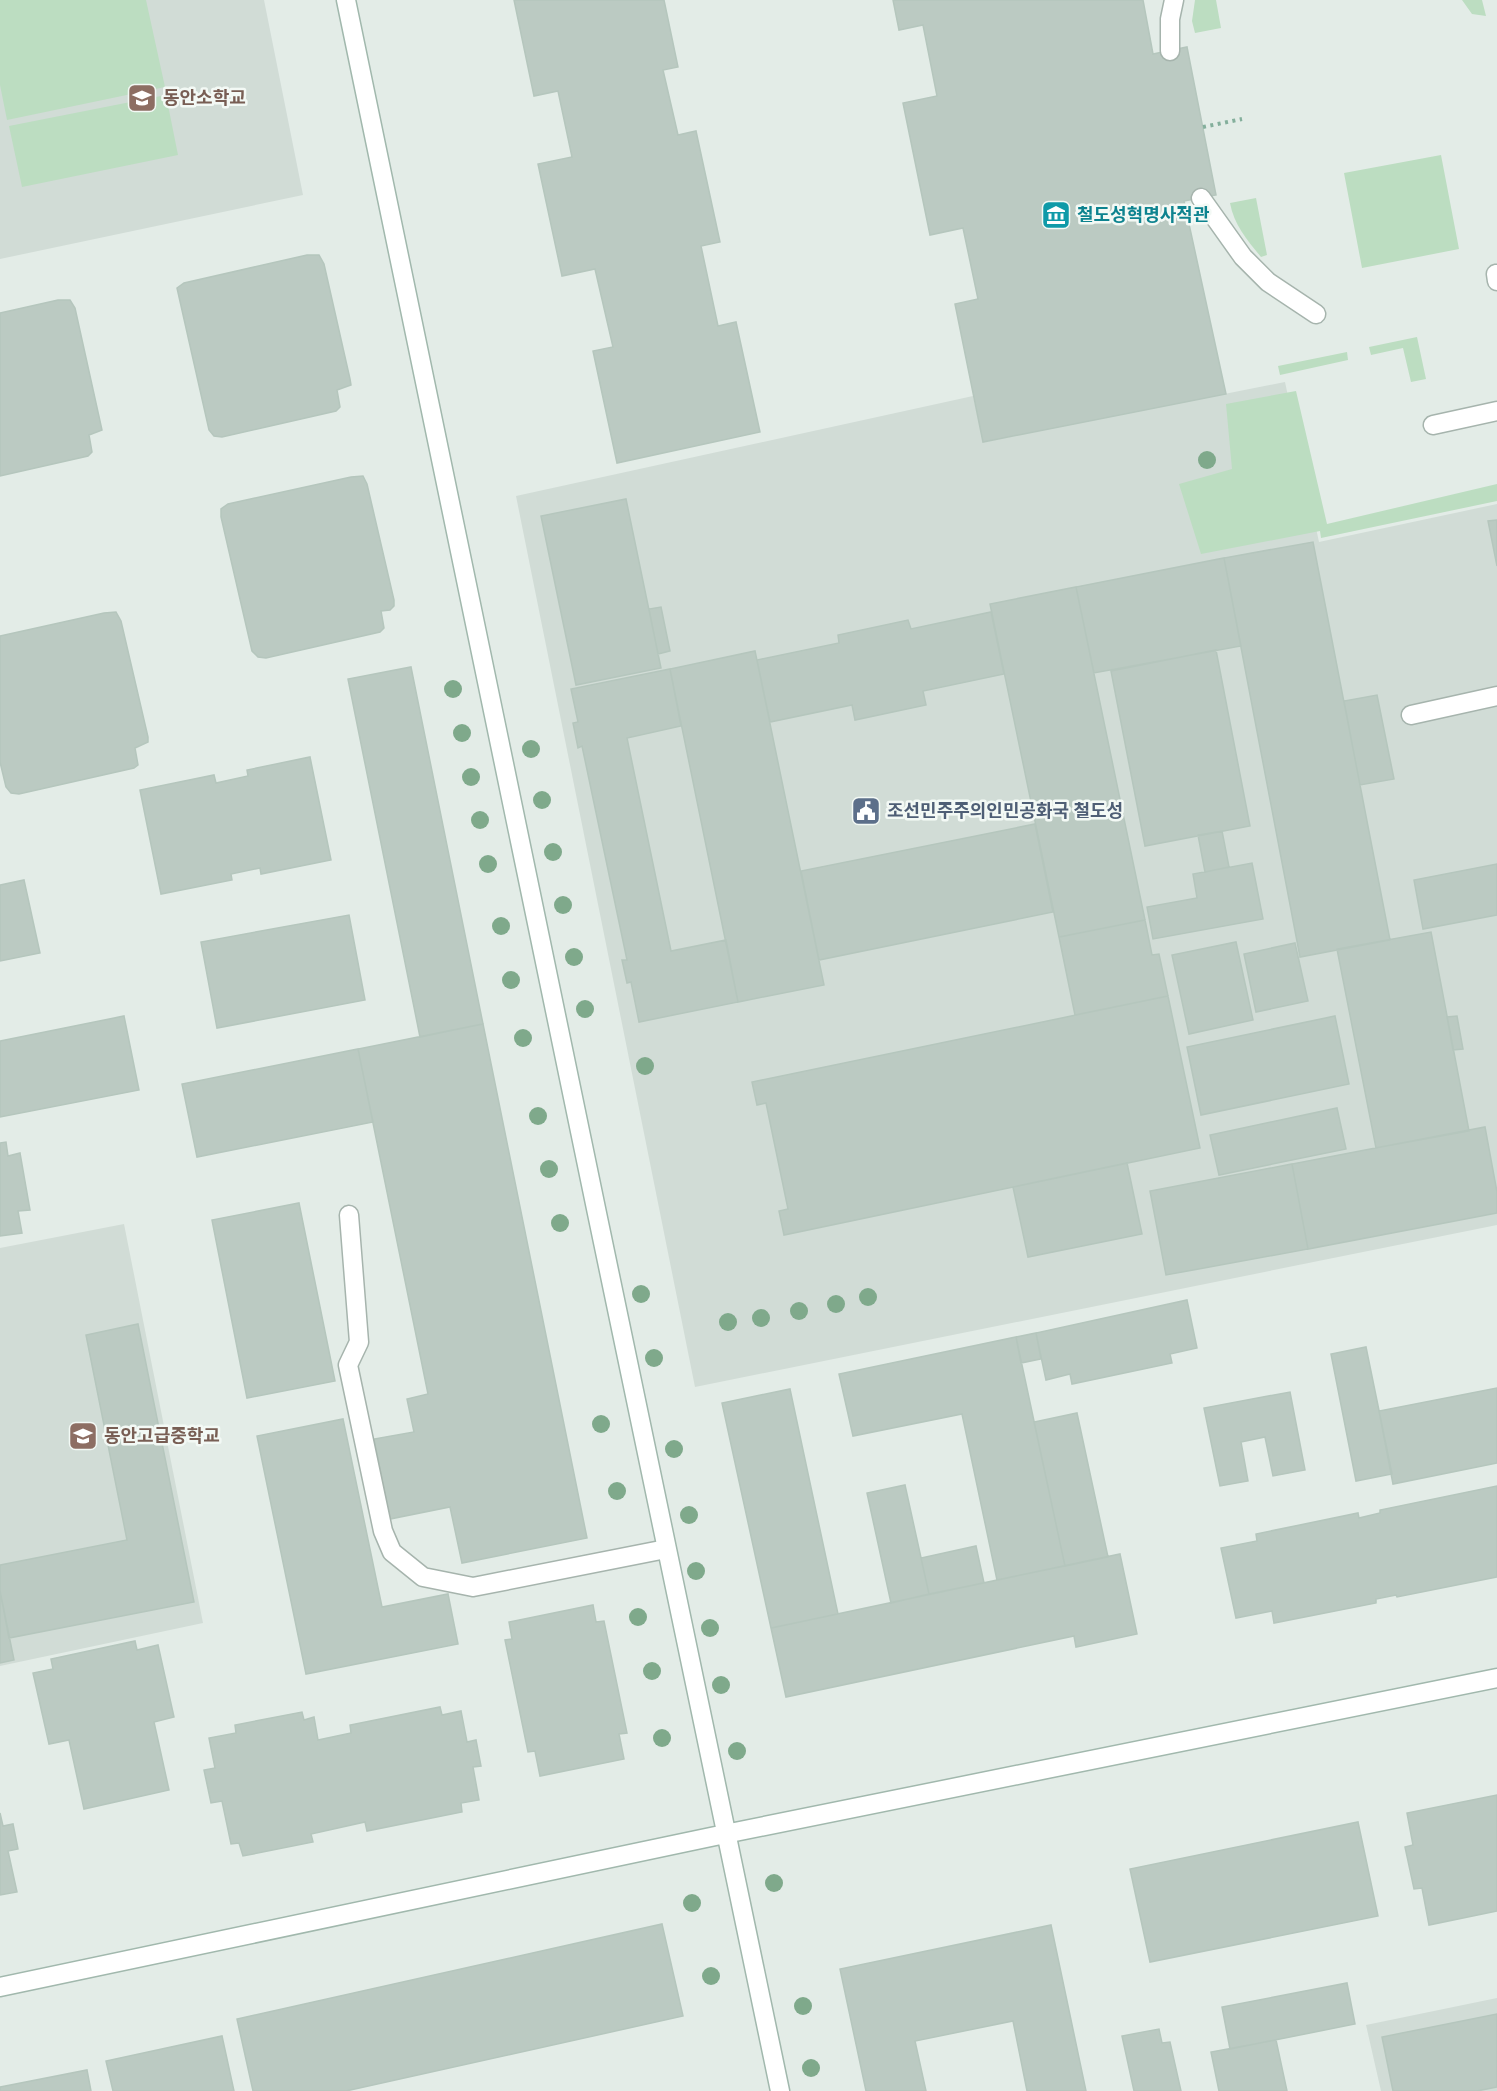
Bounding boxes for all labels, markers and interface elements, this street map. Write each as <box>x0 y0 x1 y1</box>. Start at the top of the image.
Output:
school or university icon: 동안소학교 <box>126 82 158 114</box>
place label: 동안소학교 <box>163 87 246 108</box>
museum icon: 철도성혁명사적관 <box>1040 199 1072 231</box>
place label: 철도성혁명사적관 <box>1077 204 1210 225</box>
public building icon: 조선민주주의인민공화국 철도성 <box>850 795 882 827</box>
place label: 조선민주주의인민공화국 철도성 <box>887 800 1123 821</box>
school or university icon: 동안고급중학교 <box>67 1420 99 1452</box>
place label: 동안고급중학교 <box>104 1425 220 1446</box>

